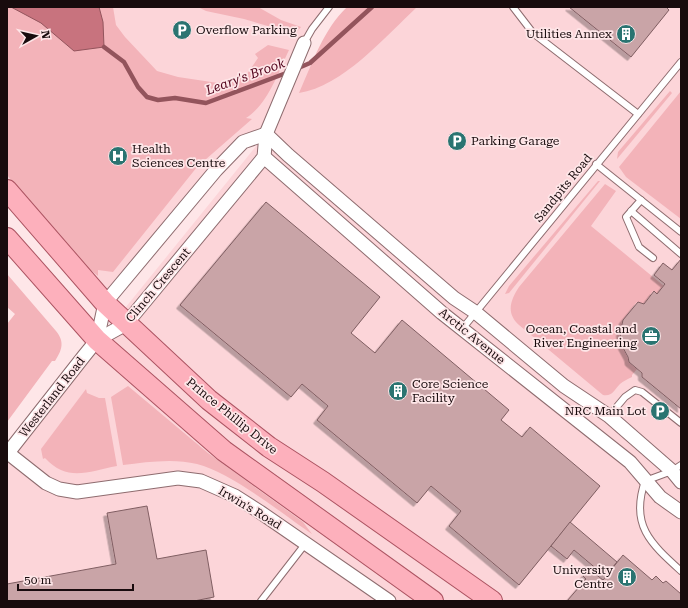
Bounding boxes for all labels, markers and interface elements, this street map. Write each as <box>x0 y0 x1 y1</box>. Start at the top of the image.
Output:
north arrow <box>16 16 56 56</box>
parking icon: Overflow Parking <box>171 19 193 41</box>
place label: Overflow Parking <box>196 23 297 37</box>
building icon: Utilities Annex <box>615 23 637 45</box>
place label: Utilities Annex <box>526 27 612 41</box>
text: N <box>38 30 53 40</box>
water label: Leary's Brook <box>203 55 288 98</box>
parking icon: Parking Garage <box>446 130 468 152</box>
place label: Parking Garage <box>471 134 560 148</box>
place label: Health Sciences Centre <box>132 142 226 170</box>
hospital icon: Health Sciences Centre <box>107 145 129 167</box>
street label: Sandpits Road <box>531 151 595 225</box>
street label: Clinch Crescent <box>123 245 193 325</box>
street label: Arctic Avenue <box>436 305 508 367</box>
place label: Ocean, Coastal and River Engineering <box>526 322 637 350</box>
office icon: Ocean, Coastal and River Engineering <box>640 325 662 347</box>
street label: Westerland Road <box>16 354 88 440</box>
street label: Prince Phillip Drive <box>184 375 281 457</box>
place label: Core Science Facility <box>412 377 489 405</box>
building icon: Core Science Facility <box>387 380 409 402</box>
parking icon: NRC Main Lot <box>649 400 671 422</box>
place label: NRC Main Lot <box>565 404 647 418</box>
street label: Irwin's Road <box>216 484 284 532</box>
place label: University Centre <box>553 563 614 591</box>
scale bar <box>18 566 133 592</box>
building icon: University Centre <box>616 566 638 588</box>
text: 50 m <box>24 573 51 587</box>

